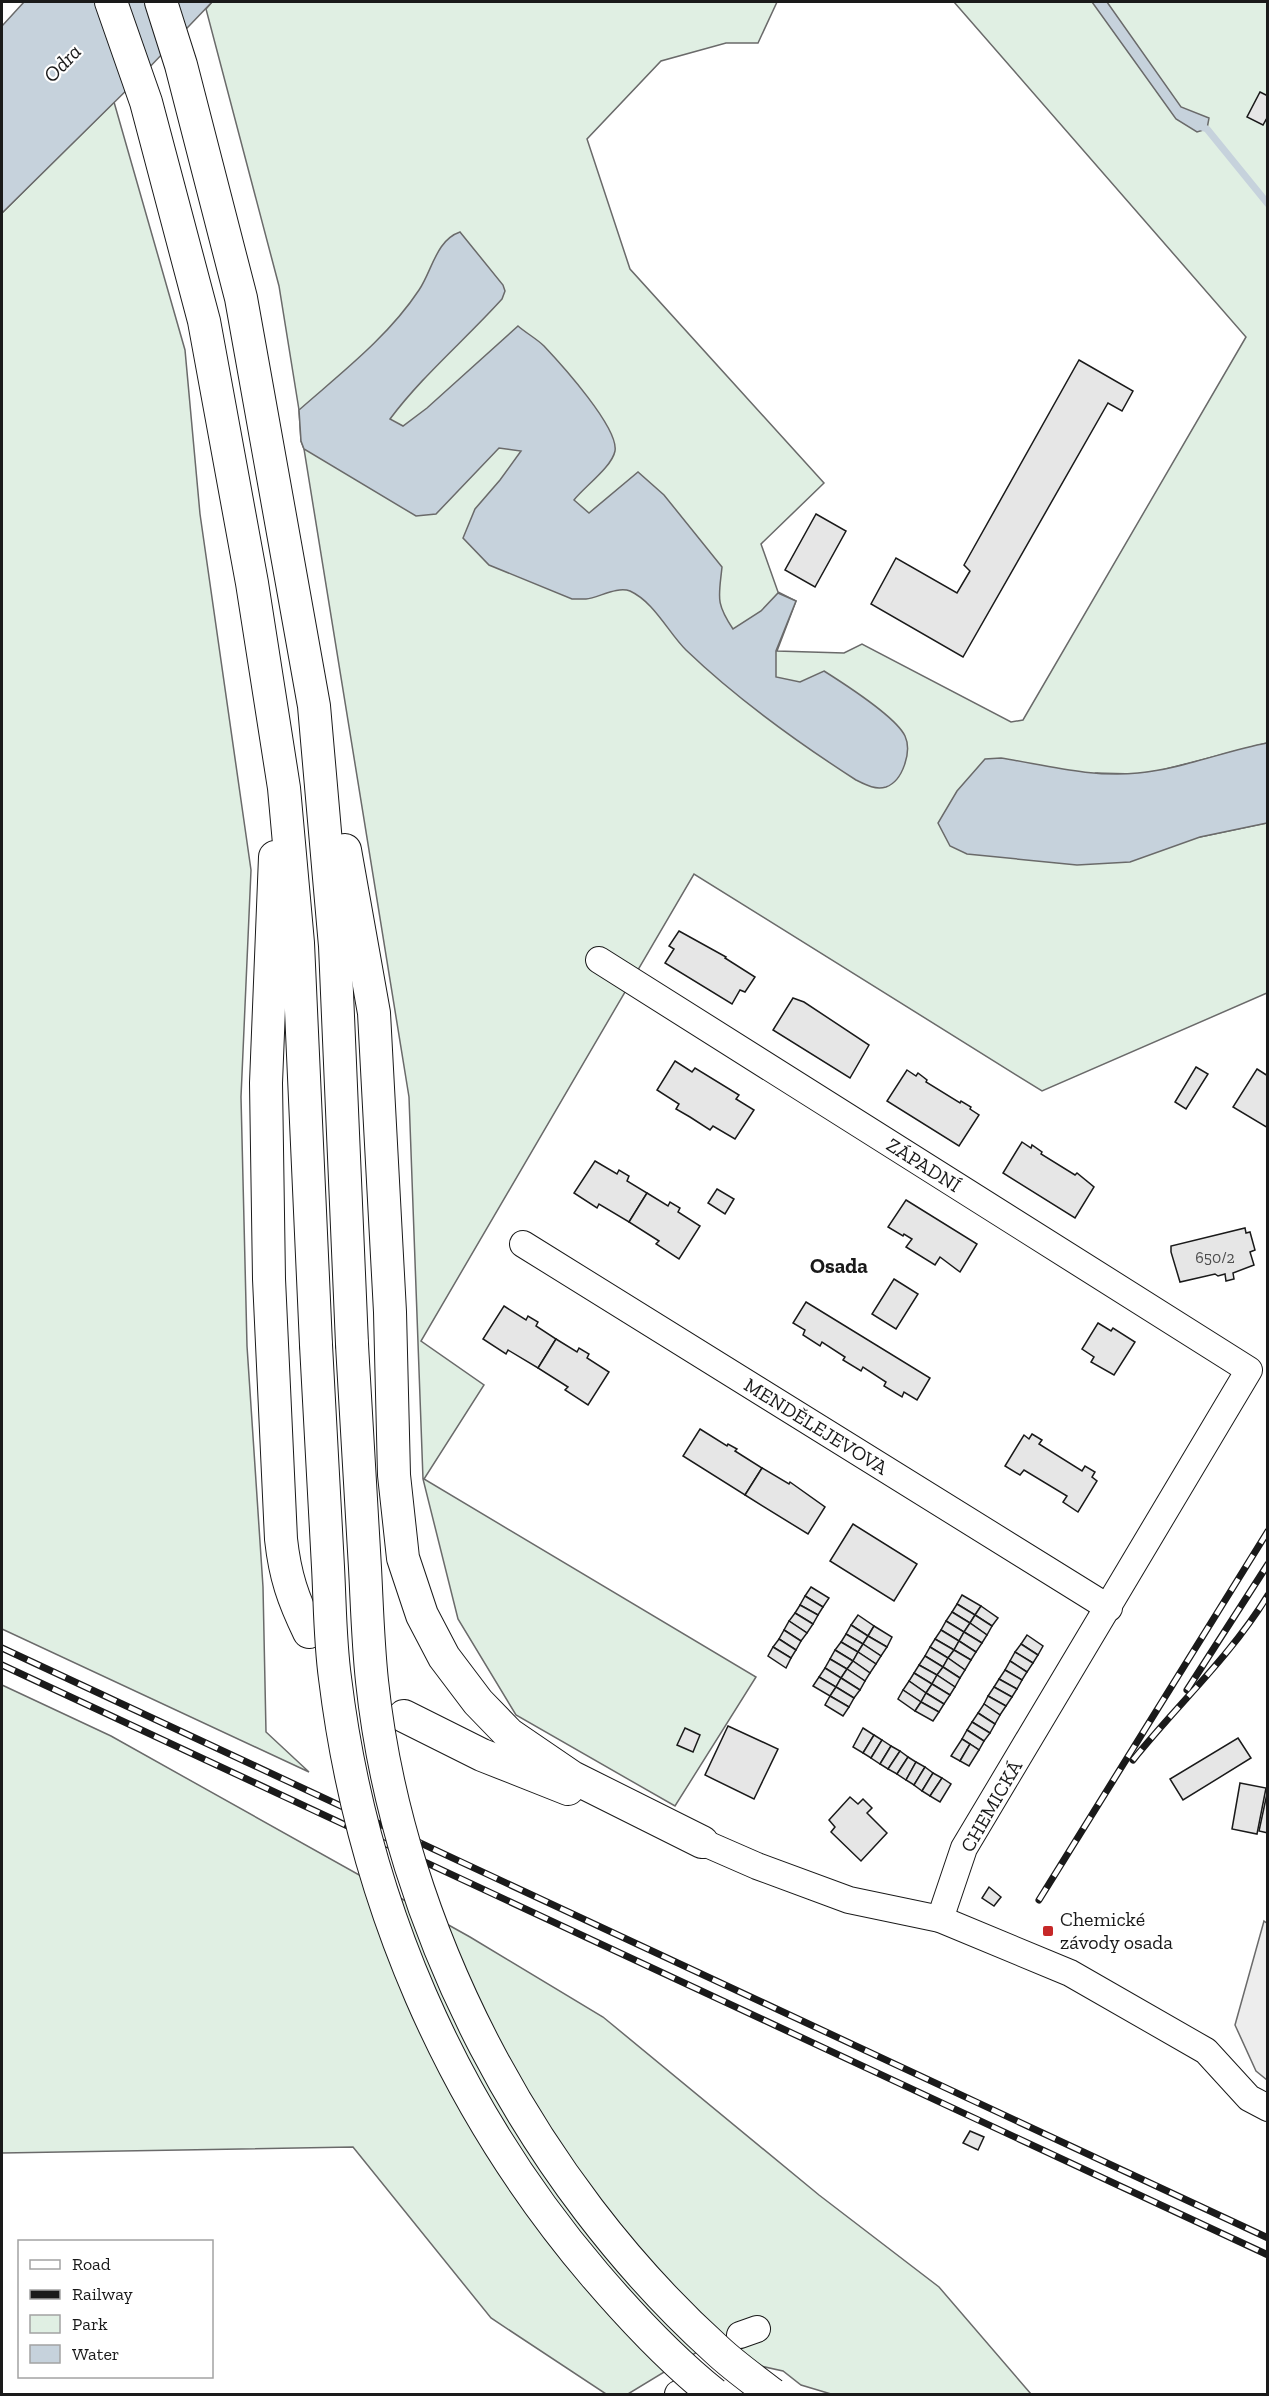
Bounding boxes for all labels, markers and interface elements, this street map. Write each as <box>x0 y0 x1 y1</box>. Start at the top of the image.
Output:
water label: Odra <box>38 39 86 87</box>
street label: ZÁPADNÍ <box>882 1133 965 1197</box>
house number: 650/2 <box>1195 1248 1235 1267</box>
district label: Osada <box>810 1253 868 1278</box>
street label: MENDĚLEJEVOVA <box>740 1372 893 1480</box>
street label: CHEMICKÁ <box>955 1755 1027 1856</box>
place label: Chemické závody osada <box>1060 1907 1173 1954</box>
marker: Chemické závody osada <box>1041 1924 1055 1938</box>
legend <box>18 2240 213 2378</box>
text: Road <box>72 2253 111 2275</box>
text: Railway <box>72 2283 134 2305</box>
text: Park <box>72 2313 108 2335</box>
text: Water <box>72 2343 119 2365</box>

